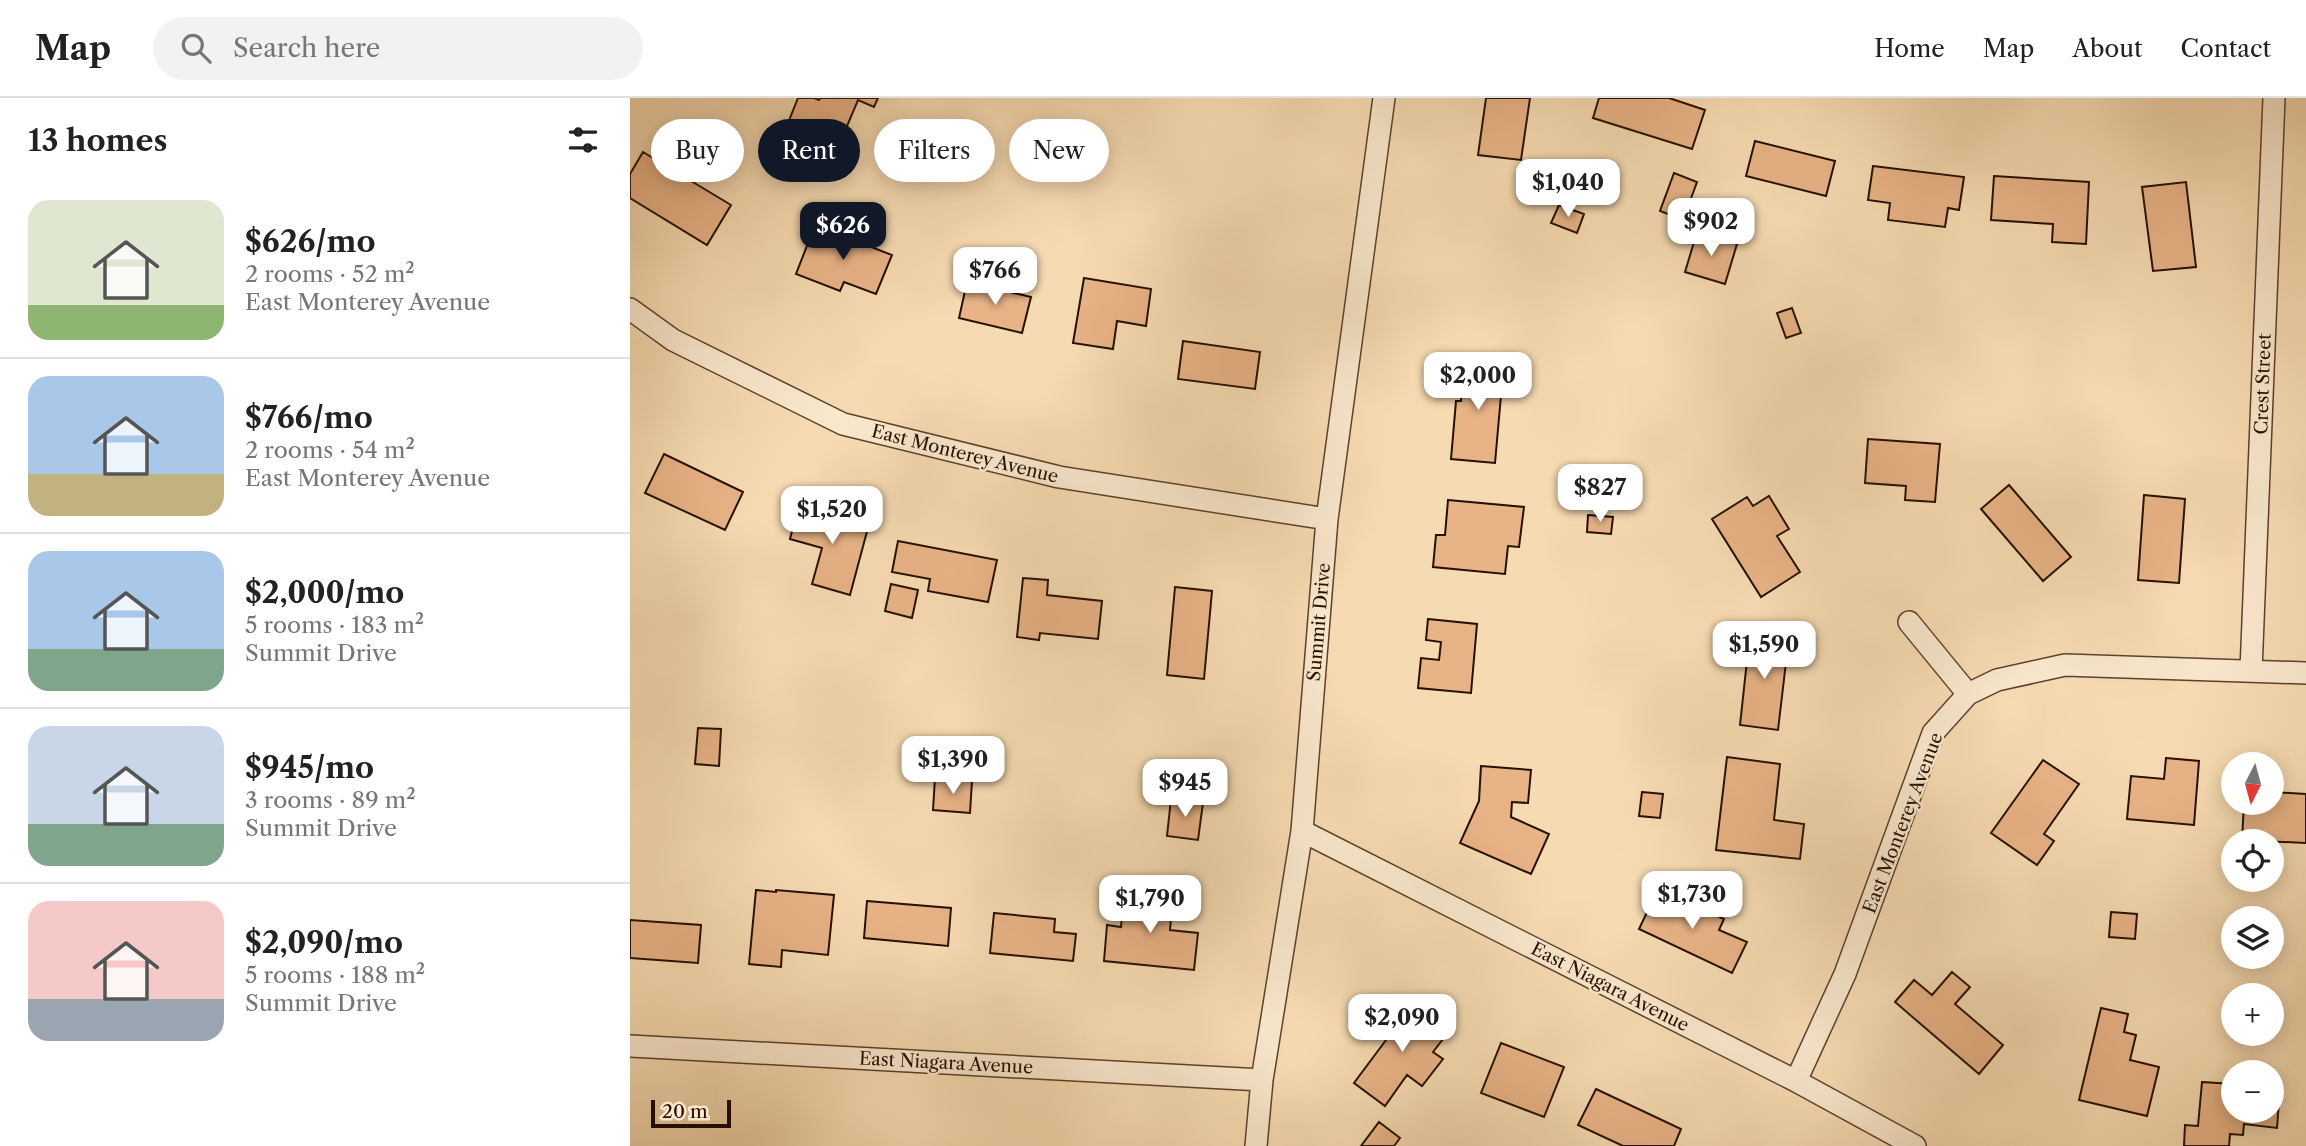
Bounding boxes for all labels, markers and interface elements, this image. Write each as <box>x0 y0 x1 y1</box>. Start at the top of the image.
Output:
search box <box>153 17 643 80</box>
text: Map <box>35 28 111 69</box>
icon: search <box>177 29 215 67</box>
text: Search here <box>233 32 380 64</box>
text: Home <box>1874 34 1945 63</box>
text: Map <box>1983 34 2034 63</box>
text: About <box>2072 34 2143 63</box>
text: Contact <box>2181 34 2271 63</box>
chip: Buy <box>651 119 744 182</box>
chip: Rent <box>758 119 860 182</box>
chip: Filters <box>874 119 995 182</box>
chip: New <box>1009 119 1109 182</box>
icon: filters <box>564 121 602 159</box>
text: 13 homes <box>28 122 167 159</box>
pin: $1,040 <box>1511 159 1625 219</box>
text: $1,040 <box>1532 168 1604 196</box>
pin: $902 <box>1670 198 1752 258</box>
pin: $626 <box>802 202 884 262</box>
text: $902 <box>1684 207 1738 235</box>
text: $626 <box>816 211 870 239</box>
text: $626/mo <box>245 223 376 260</box>
icon: home <box>84 228 168 312</box>
pin: $766 <box>954 248 1036 307</box>
text: $766 <box>969 256 1021 284</box>
text: 2 rooms · 52 m² <box>245 260 415 288</box>
text: East Monterey Avenue <box>245 288 490 316</box>
street label: Crest Street <box>2250 332 2276 435</box>
pin: $2,000 <box>1421 352 1535 412</box>
text: $2,000 <box>1440 361 1516 389</box>
text: $766/mo <box>245 399 373 436</box>
icon: home <box>84 404 168 488</box>
street label: East Monterey Avenue <box>869 420 1061 488</box>
text: 2 rooms · 54 m² <box>245 436 415 464</box>
text: East Monterey Avenue <box>245 464 490 492</box>
pin: $827 <box>1559 464 1641 524</box>
text: $827 <box>1574 473 1626 501</box>
pin: $1,520 <box>775 486 889 546</box>
text: $1,520 <box>797 495 867 523</box>
street label: Summit Drive <box>1303 562 1335 682</box>
text: $2,000/mo <box>245 574 404 611</box>
icon: home <box>84 579 168 663</box>
text: 5 rooms · 183 m² <box>245 611 424 639</box>
pin: $1,590 <box>1707 622 1821 681</box>
text: $1,590 <box>1729 630 1799 658</box>
text: Summit Drive <box>245 639 397 667</box>
street label: East Monterey Avenue <box>1858 729 1948 917</box>
pin: $1,390 <box>896 736 1010 796</box>
text: $1,390 <box>918 745 988 773</box>
text: $945/mo <box>245 749 374 786</box>
north arrow <box>2221 752 2284 816</box>
map controls <box>2221 752 2284 1123</box>
icon: home <box>84 754 168 838</box>
pin: $945 <box>1144 760 1226 819</box>
text: $945 <box>1159 768 1211 796</box>
text: 3 rooms · 89 m² <box>245 786 416 814</box>
text: Summit Drive <box>245 814 397 842</box>
button: locate <box>2221 829 2284 892</box>
pin: $1,730 <box>1635 872 1749 931</box>
pin: $1,790 <box>1093 876 1207 935</box>
text: $1,730 <box>1658 880 1726 908</box>
text: $1,790 <box>1115 884 1185 912</box>
button: layers <box>2221 906 2284 969</box>
text: $2,090/mo <box>245 924 403 961</box>
icon: home <box>84 929 168 1013</box>
street label: East Niagara Avenue <box>1527 938 1693 1036</box>
text: 5 rooms · 188 m² <box>245 961 425 989</box>
button: + <box>2221 983 2284 1046</box>
text: Summit Drive <box>245 989 397 1017</box>
pin: $2,090 <box>1345 995 1459 1054</box>
text: $2,090 <box>1364 1003 1440 1031</box>
street label: East Niagara Avenue <box>858 1047 1034 1079</box>
button: − <box>2221 1060 2284 1123</box>
scale bar <box>651 1097 732 1129</box>
text: 20 m <box>662 1100 708 1123</box>

